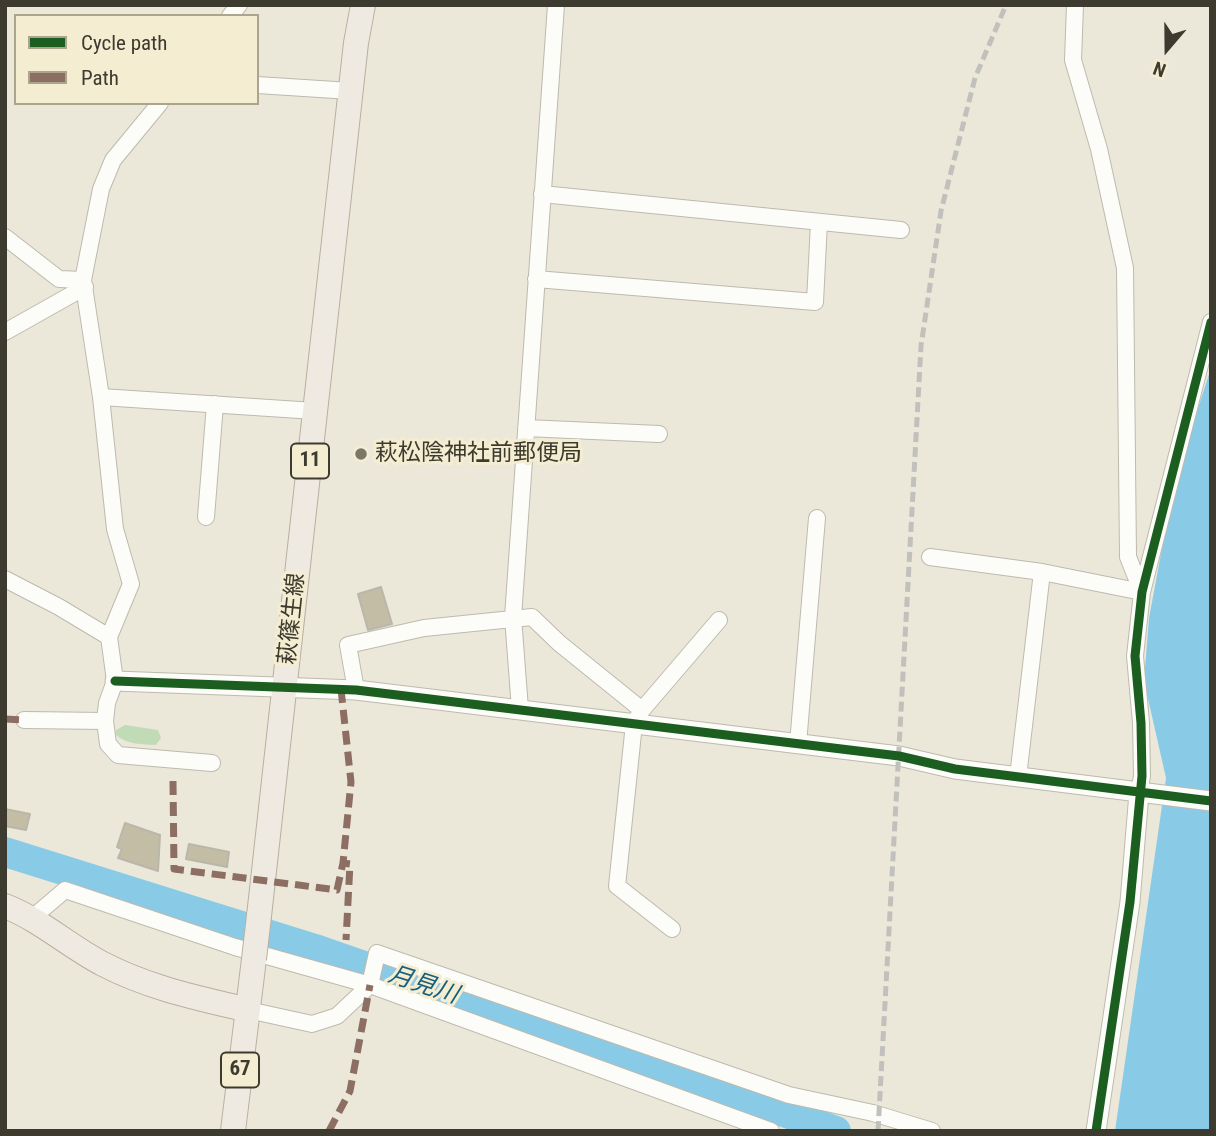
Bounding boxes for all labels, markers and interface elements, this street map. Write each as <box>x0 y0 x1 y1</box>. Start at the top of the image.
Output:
legend <box>14 14 259 105</box>
north arrow <box>1132 14 1202 84</box>
text: Cycle path <box>81 31 167 55</box>
text: N <box>1150 56 1169 82</box>
text: Path <box>81 66 119 90</box>
place label: 萩松陰神社前郵便局 <box>375 440 582 468</box>
road number: 11 <box>291 444 329 478</box>
marker: 萩松陰神社前郵便局 <box>353 446 369 462</box>
street label: 萩篠生線 <box>274 572 312 666</box>
water label: 月見川 <box>384 961 462 1011</box>
road number: 67 <box>221 1052 259 1088</box>

